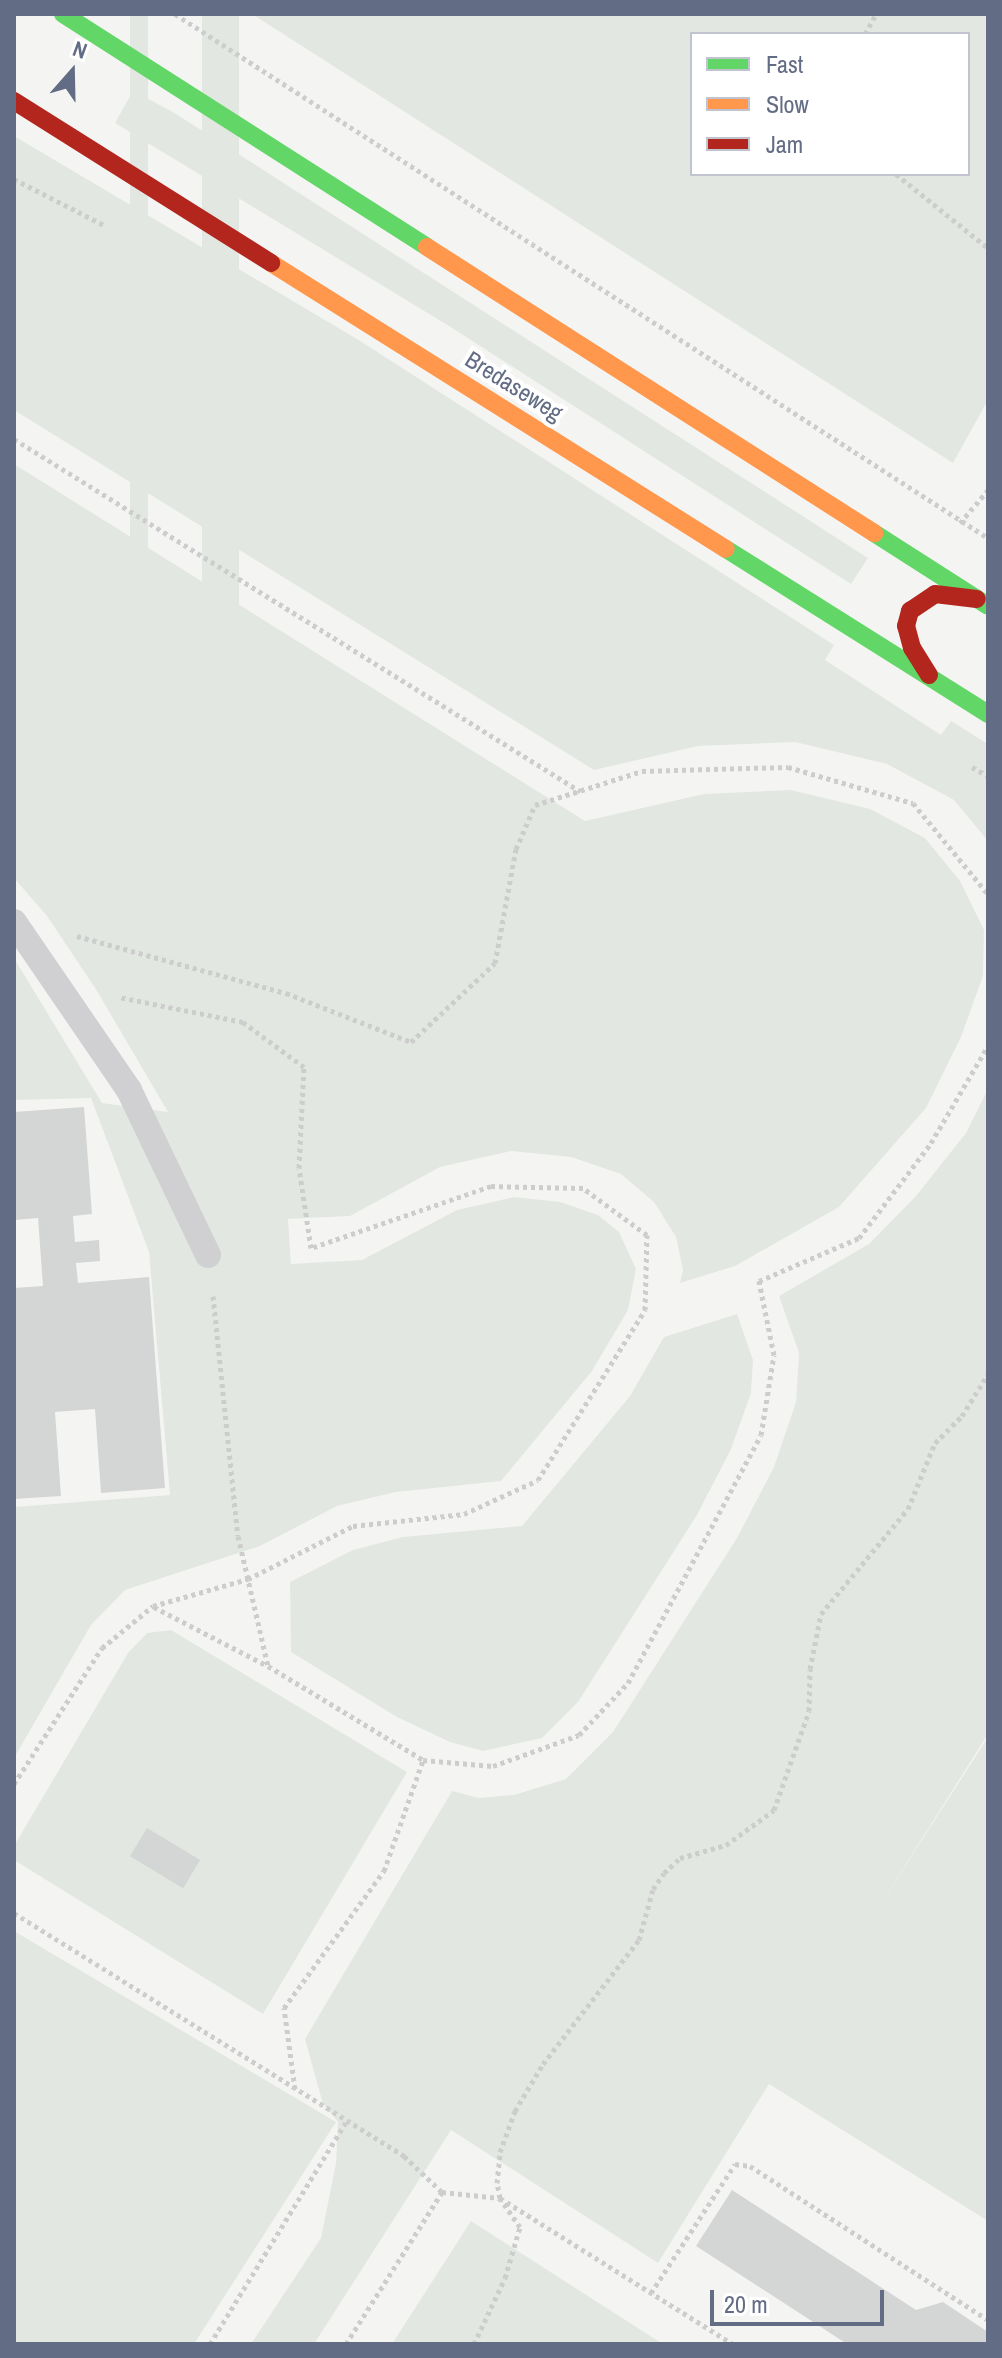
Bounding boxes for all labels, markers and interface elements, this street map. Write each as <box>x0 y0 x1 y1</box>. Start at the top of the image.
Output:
north arrow <box>32 32 112 112</box>
legend <box>690 32 970 176</box>
text: N <box>69 33 91 66</box>
text: Fast <box>766 48 803 80</box>
text: Slow <box>766 88 809 120</box>
text: Jam <box>766 128 803 160</box>
street label: Bredaseweg <box>460 345 568 427</box>
scale bar <box>714 2274 888 2324</box>
text: 20 m <box>724 2288 768 2320</box>

